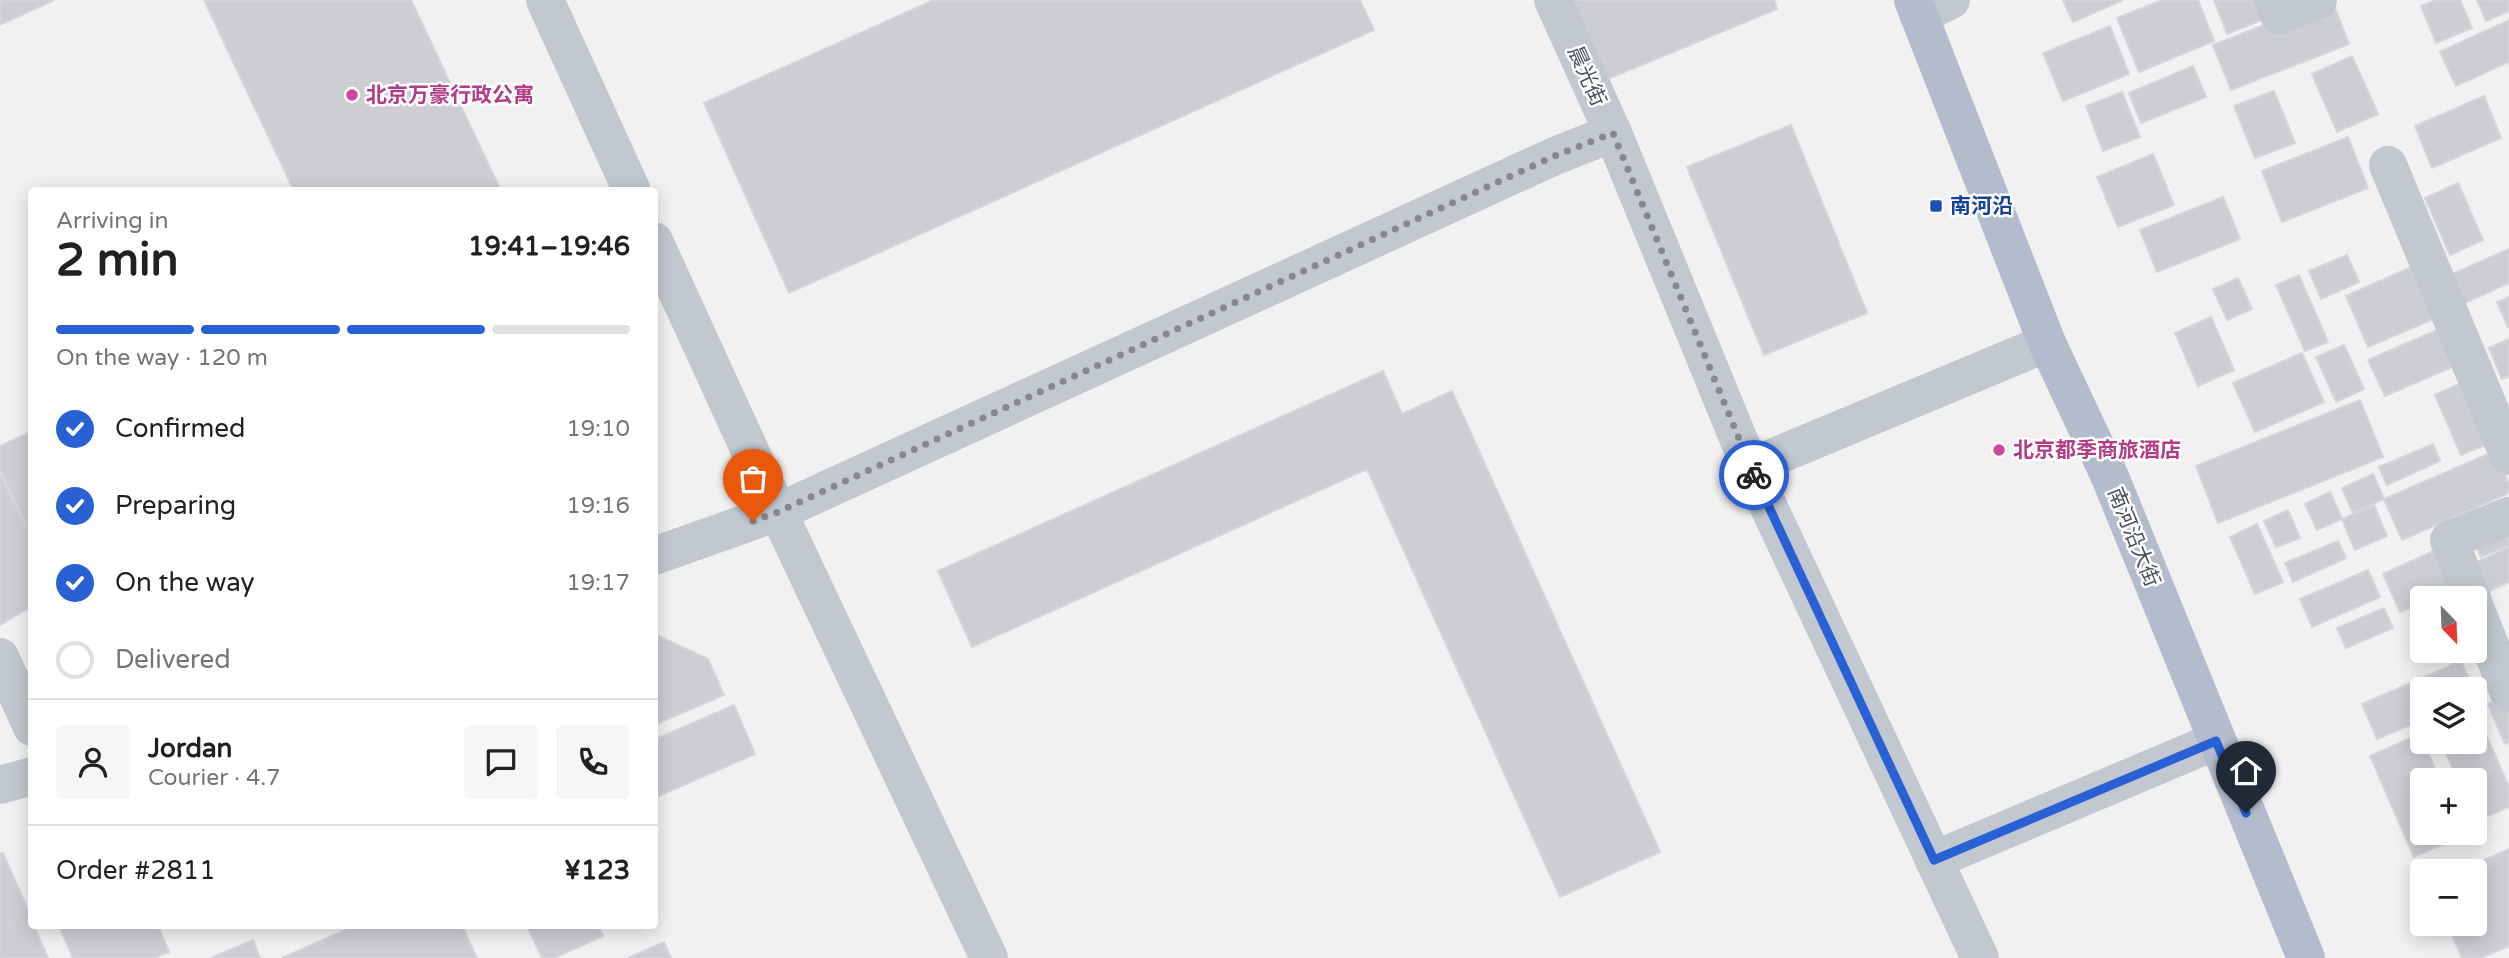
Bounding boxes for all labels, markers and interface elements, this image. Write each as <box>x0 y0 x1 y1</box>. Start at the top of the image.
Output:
street label: 晨光街 <box>1562 42 1611 110</box>
place label: 北京万豪行政公寓 <box>366 83 534 108</box>
marker: 北京万豪行政公寓 <box>344 87 360 103</box>
place label: 南河沿 <box>1950 194 2013 219</box>
marker: 南河沿 <box>1928 198 1944 214</box>
text: Arriving in <box>56 207 169 235</box>
text: 19:41–19:46 <box>468 231 630 262</box>
text: 2 min <box>56 233 179 288</box>
text: On the way · 120 m <box>56 344 268 372</box>
icon: check <box>56 410 94 448</box>
text: Confirmed <box>115 413 245 444</box>
text: 19:10 <box>566 415 630 443</box>
place label: 北京都季商旅酒店 <box>2013 438 2181 463</box>
courier <box>1719 440 1789 510</box>
marker: 北京都季商旅酒店 <box>1991 442 2007 458</box>
pin <box>723 449 783 521</box>
icon: bike <box>1735 456 1773 494</box>
icon: bag <box>734 460 772 498</box>
street label: 南河沿大街 <box>2102 484 2165 591</box>
icon: check <box>56 487 94 525</box>
text: Preparing <box>115 490 236 521</box>
text: 19:16 <box>566 492 630 520</box>
icon: check <box>56 564 94 602</box>
text: On the way <box>115 567 255 598</box>
text: 19:17 <box>566 569 630 597</box>
north arrow <box>2410 586 2487 663</box>
map controls <box>2410 586 2487 936</box>
text: Delivered <box>115 644 231 675</box>
button: layers <box>2410 677 2487 754</box>
button: person <box>56 725 130 799</box>
button: chat <box>464 725 538 799</box>
button: phone <box>556 725 630 799</box>
text: Jordan <box>148 733 232 764</box>
pin <box>2216 741 2276 813</box>
icon: home <box>2227 752 2265 790</box>
text: Courier · 4.7 <box>148 764 281 792</box>
button: + <box>2410 768 2487 845</box>
text: Order #2811 <box>56 855 216 886</box>
text: ¥123 <box>564 855 630 886</box>
button: − <box>2410 859 2487 936</box>

